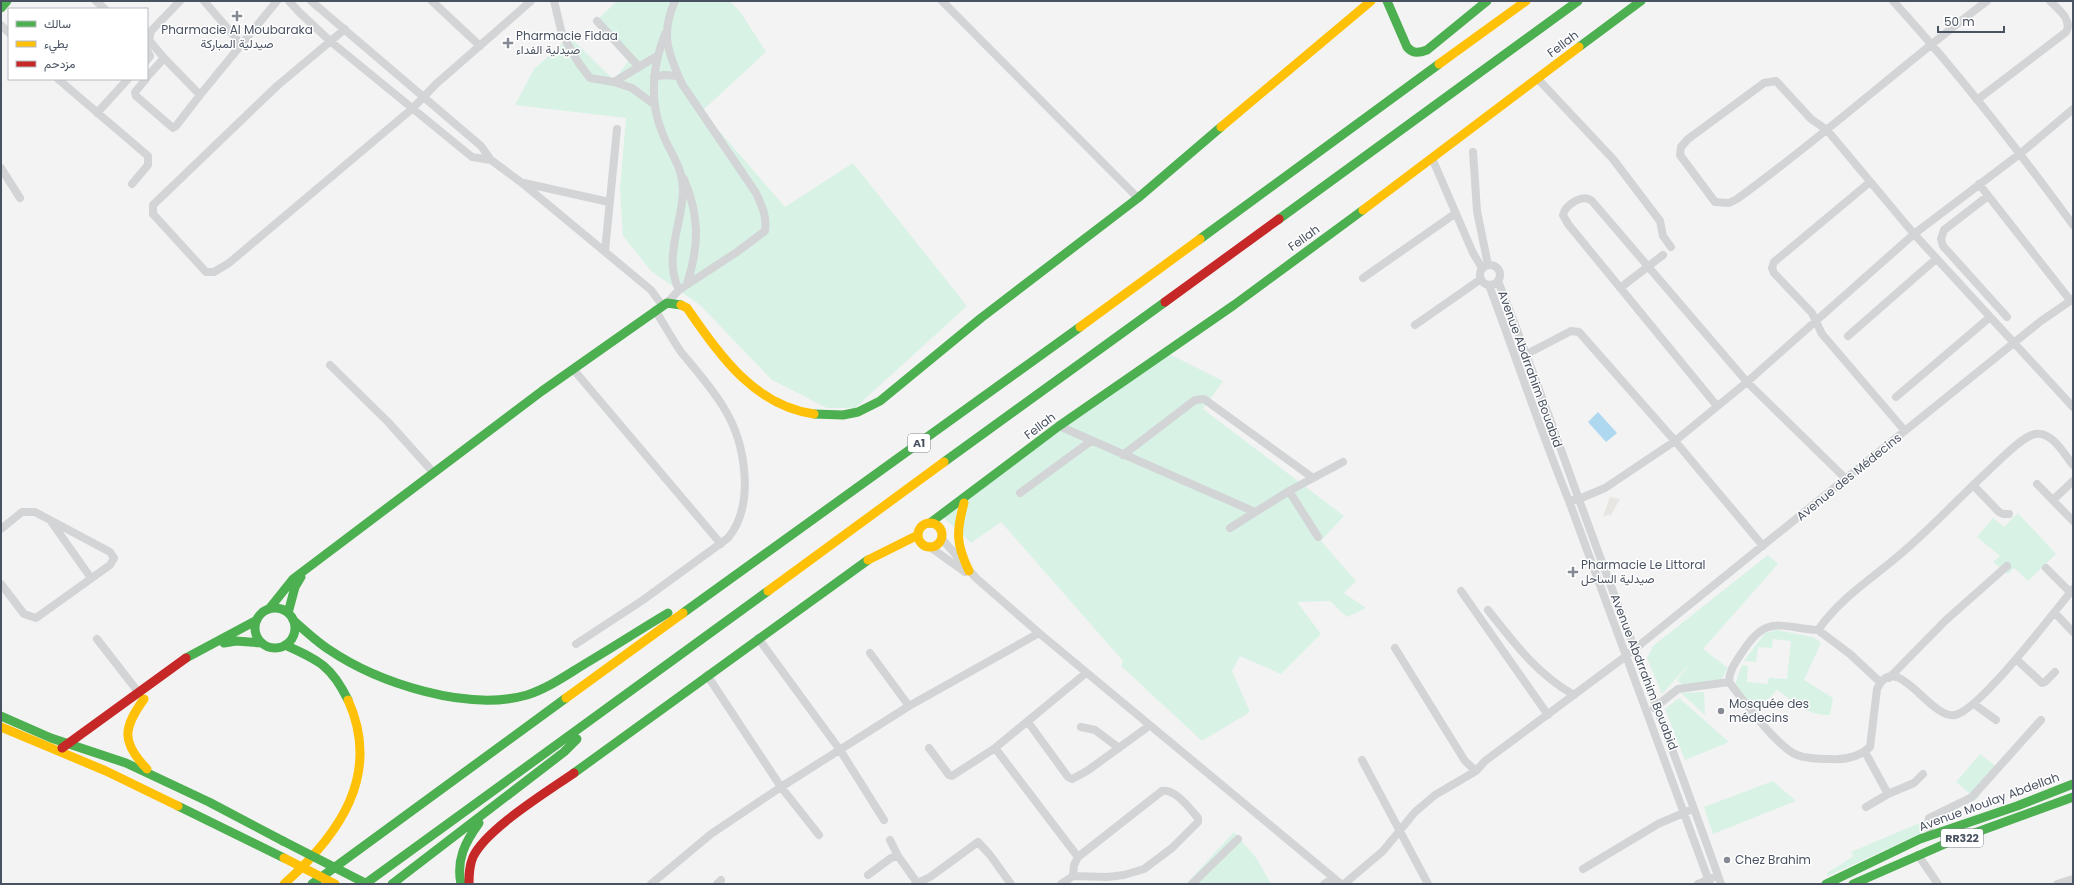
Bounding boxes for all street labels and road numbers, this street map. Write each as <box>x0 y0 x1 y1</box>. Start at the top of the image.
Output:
street label: Fellah <box>1544 26 1582 61</box>
street label: Fellah <box>1284 220 1323 255</box>
street label: Avenue Abdrrahim Bouabid <box>1494 288 1567 450</box>
street label: Fellah <box>1021 408 1059 443</box>
street label: Avenue des Médecins <box>1793 429 1905 524</box>
road number: A1 <box>908 434 930 452</box>
street label: Avenue Abdrrahim Bouabid <box>1607 591 1682 752</box>
street label: Avenue Moulay Abdellah <box>1916 768 2061 835</box>
road number: RR322 <box>1941 829 1983 847</box>

